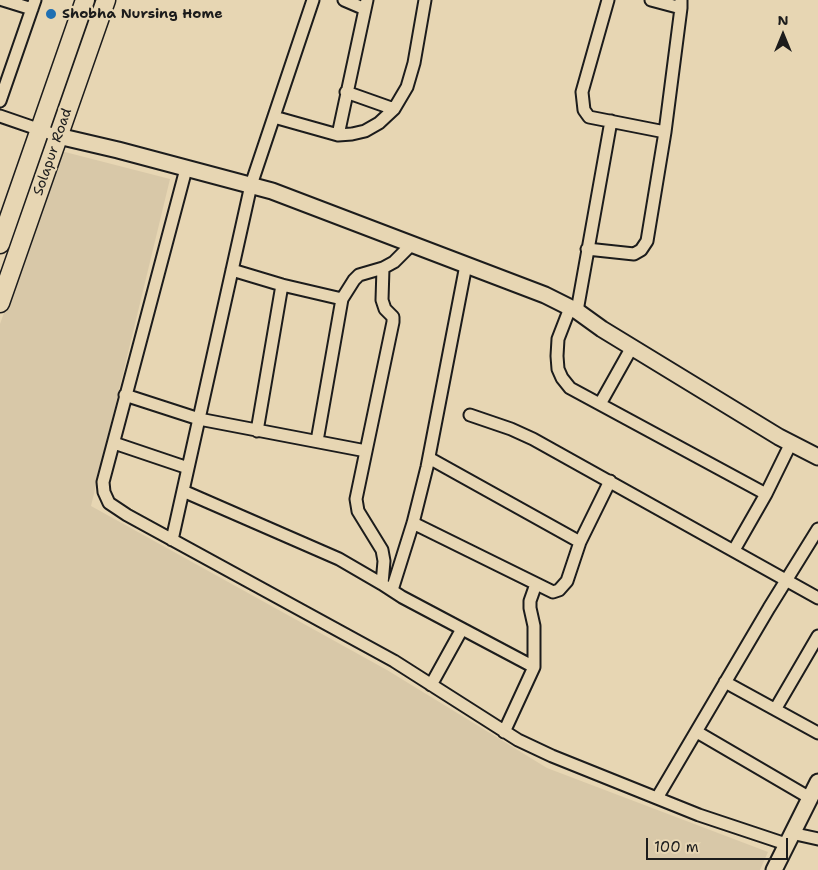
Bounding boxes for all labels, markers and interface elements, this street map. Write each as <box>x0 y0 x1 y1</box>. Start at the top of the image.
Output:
place label: Shobha Nursing Home <box>62 6 223 22</box>
marker: Shobha Nursing Home <box>44 7 58 21</box>
north arrow <box>758 10 808 60</box>
text: N <box>777 11 789 29</box>
street label: Solapur Road <box>30 106 76 198</box>
scale bar <box>648 828 790 860</box>
text: 100 m <box>654 837 699 857</box>

